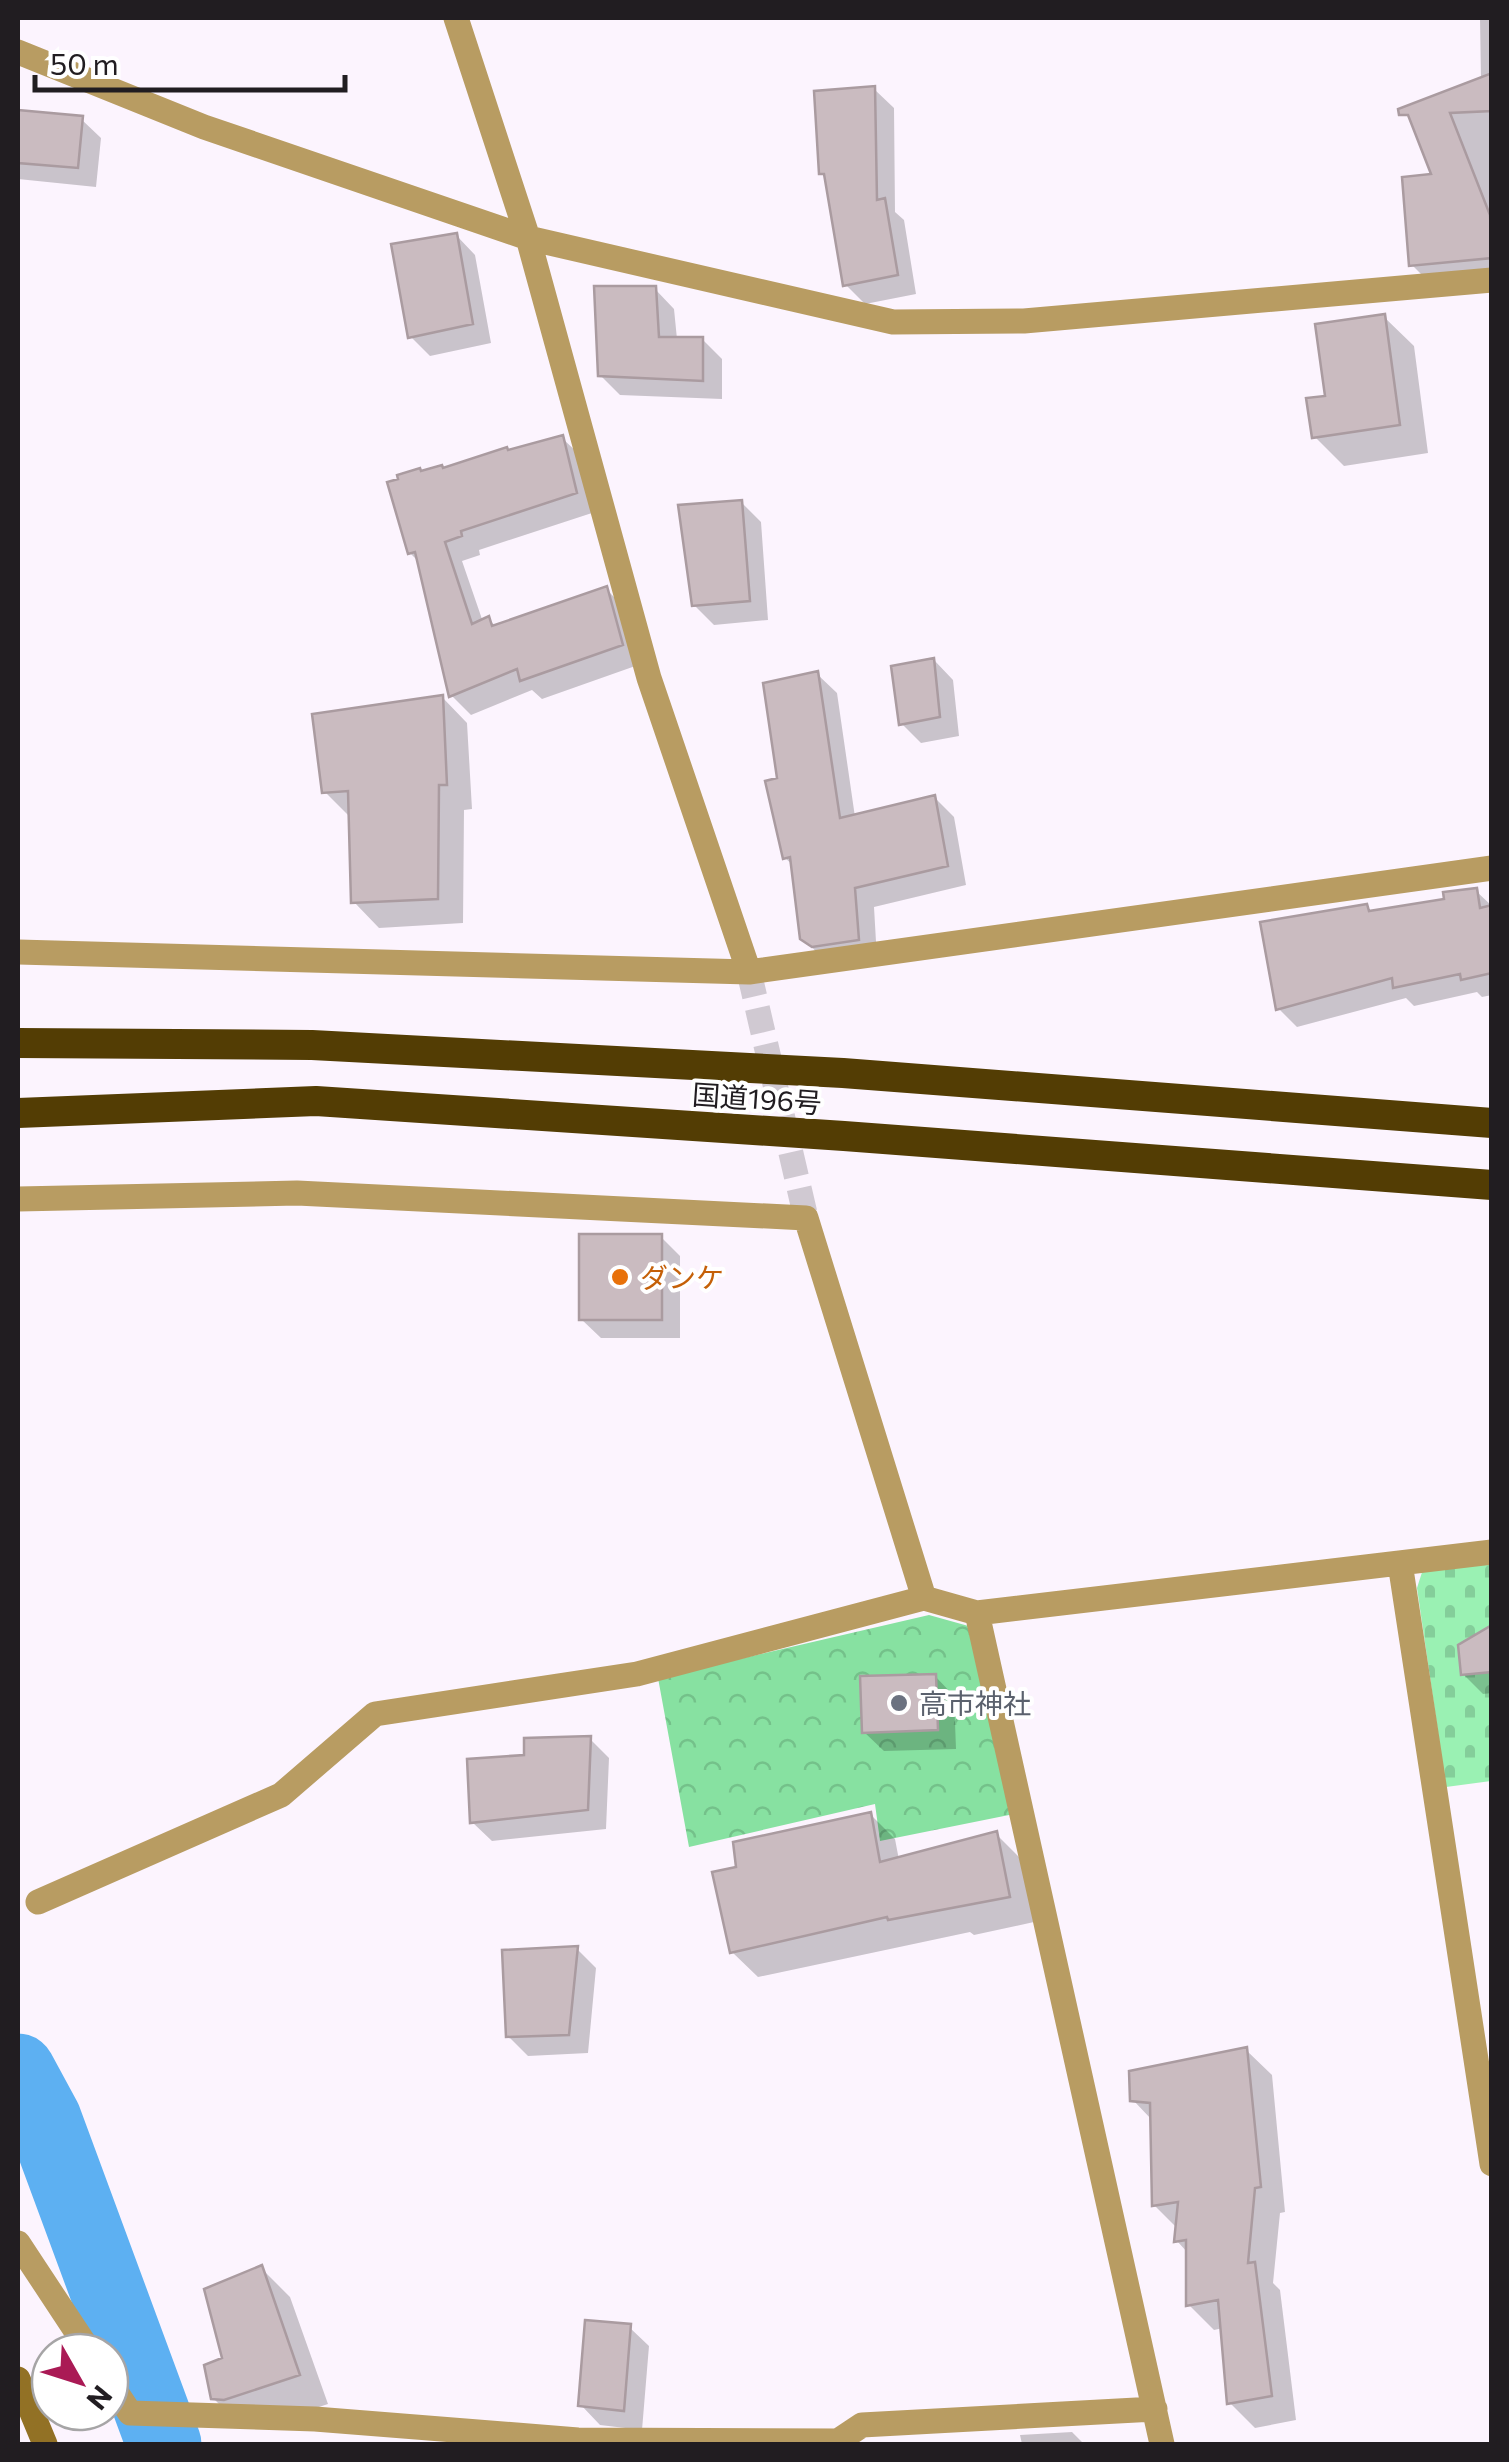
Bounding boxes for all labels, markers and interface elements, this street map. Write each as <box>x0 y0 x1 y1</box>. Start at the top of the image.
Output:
scale bar <box>35 30 345 92</box>
text: 50 m <box>50 44 119 81</box>
street label: 国道196号 <box>691 1077 823 1119</box>
place label: ダンケ <box>640 1260 724 1294</box>
marker: ダンケ <box>609 1266 631 1288</box>
place label: 高市神社 <box>919 1686 1031 1720</box>
marker: 高市神社 <box>888 1692 910 1714</box>
north arrow <box>30 2332 130 2432</box>
text: N <box>80 2380 120 2417</box>

